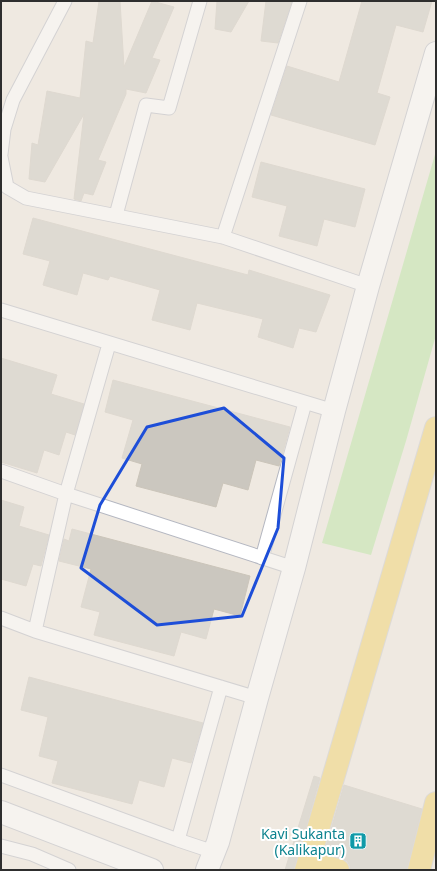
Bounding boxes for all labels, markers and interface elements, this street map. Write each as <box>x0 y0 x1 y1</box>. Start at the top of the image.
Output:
place label: Kavi Sukanta (Kalikapur) <box>261 824 345 859</box>
building icon: Kavi Sukanta (Kalikapur) <box>348 831 368 851</box>

